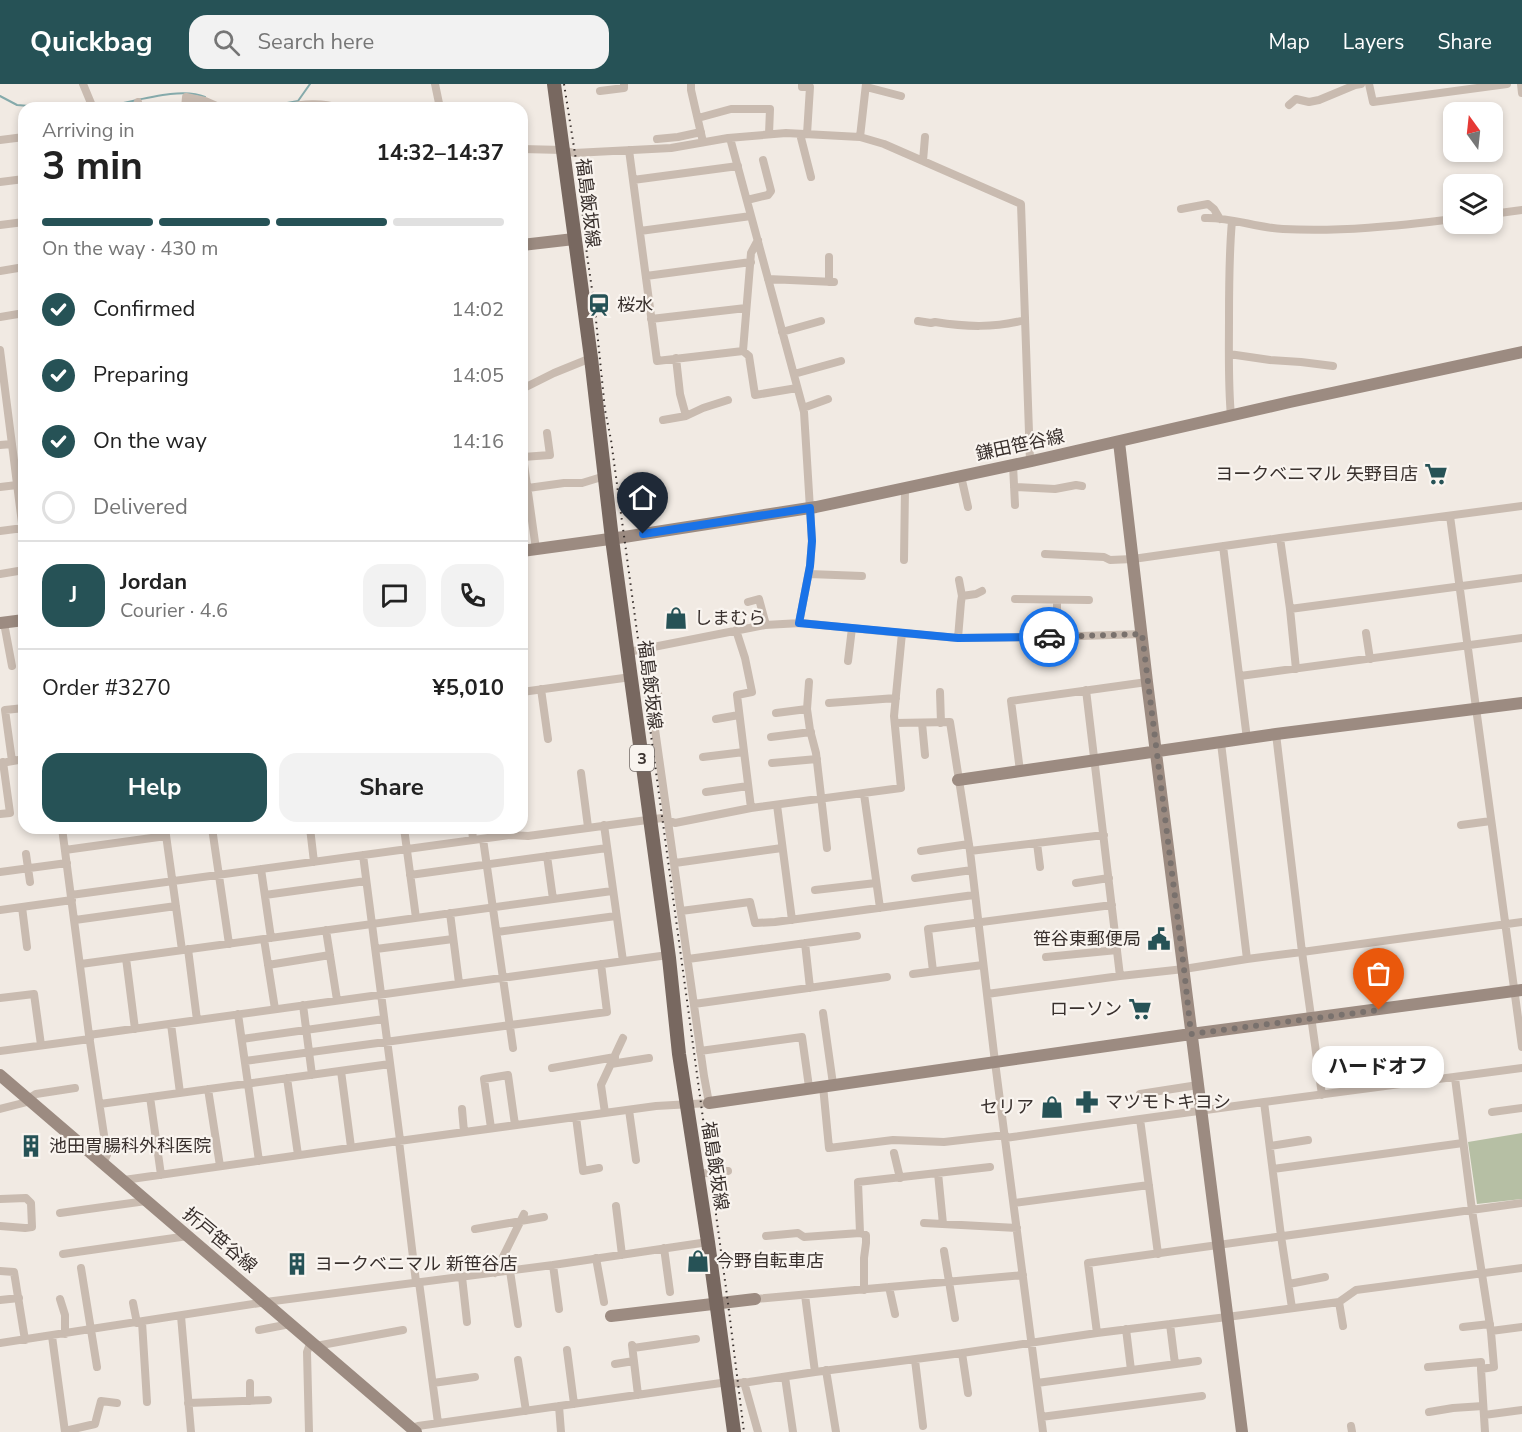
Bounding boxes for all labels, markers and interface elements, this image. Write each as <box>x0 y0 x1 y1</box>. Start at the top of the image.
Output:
search box <box>189 15 609 69</box>
text: Quickbag <box>30 23 153 61</box>
icon: search <box>210 26 243 59</box>
text: Search here <box>258 27 374 57</box>
text: Map <box>1268 28 1310 56</box>
text: Layers <box>1343 28 1404 56</box>
text: Share <box>1437 28 1492 56</box>
north arrow <box>1443 102 1503 162</box>
map controls <box>1443 102 1503 234</box>
text: Arriving in <box>42 117 135 144</box>
text: 14:32–14:37 <box>376 138 504 168</box>
text: 3 min <box>42 140 143 193</box>
street label: 福島飯坂線 <box>571 157 605 249</box>
button: layers <box>1443 174 1503 234</box>
text: On the way · 430 m <box>42 235 218 262</box>
station icon: 桜水 <box>586 292 612 318</box>
icon: check <box>42 293 75 326</box>
place label: 桜水 <box>617 293 653 317</box>
text: Confirmed <box>93 294 195 324</box>
text: 14:02 <box>451 296 504 323</box>
icon: check <box>42 359 75 392</box>
text: Preparing <box>93 360 189 390</box>
text: 14:05 <box>451 362 504 389</box>
street label: 鎌田笹谷線 <box>973 424 1067 466</box>
icon: check <box>42 425 75 458</box>
text: On the way <box>93 426 207 456</box>
text: 14:16 <box>451 428 504 455</box>
supermarket icon: ヨークベニマル 矢野目店 <box>1423 461 1449 487</box>
place label: ヨークベニマル 矢野目店 <box>1215 462 1418 486</box>
pin <box>617 472 668 534</box>
icon: home <box>626 481 659 514</box>
text: Delivered <box>93 492 188 522</box>
button: chat <box>363 564 426 627</box>
button: phone <box>441 564 504 627</box>
text: Jordan <box>120 567 187 597</box>
text: J <box>70 580 77 610</box>
text: Courier · 4.6 <box>120 597 228 624</box>
shop icon: しまむら <box>663 605 689 631</box>
place label: しまむら <box>694 606 766 630</box>
courier <box>1019 607 1079 667</box>
icon: car <box>1033 621 1066 654</box>
street label: 福島飯坂線 <box>633 639 667 731</box>
text: Order #3270 <box>42 673 171 703</box>
text: ¥5,010 <box>433 673 504 703</box>
road number: 3 <box>630 745 654 771</box>
button: Help <box>42 753 267 822</box>
button: Share <box>279 753 504 822</box>
public building icon: 笹谷東郵便局 <box>1146 926 1172 952</box>
place label: 笹谷東郵便局 <box>1033 927 1141 951</box>
pin <box>1353 948 1404 1010</box>
icon: bag <box>1362 957 1395 990</box>
supermarket icon: ローソン <box>1127 996 1153 1022</box>
place label: ローソン <box>1050 997 1122 1021</box>
callout: ハードオフ <box>1313 1046 1445 1088</box>
text: ハードオフ <box>1328 1053 1428 1080</box>
pharmacy icon: マツモトキヨシ <box>1074 1089 1100 1115</box>
place label: マツモトキヨシ <box>1105 1090 1231 1114</box>
shop icon: セリア <box>1039 1094 1065 1120</box>
place label: セリア <box>980 1095 1034 1119</box>
street label: 福島飯坂線 <box>696 1120 734 1212</box>
building icon: 池田胃腸科外科医院 <box>18 1133 44 1159</box>
place label: 池田胃腸科外科医院 <box>49 1134 211 1158</box>
street label: 折戸笹谷線 <box>178 1202 262 1278</box>
shop icon: 今野自転車店 <box>685 1248 711 1274</box>
place label: 今野自転車店 <box>716 1249 824 1273</box>
building icon: ヨークベニマル 新笹谷店 <box>284 1251 310 1277</box>
place label: ヨークベニマル 新笹谷店 <box>315 1252 518 1276</box>

